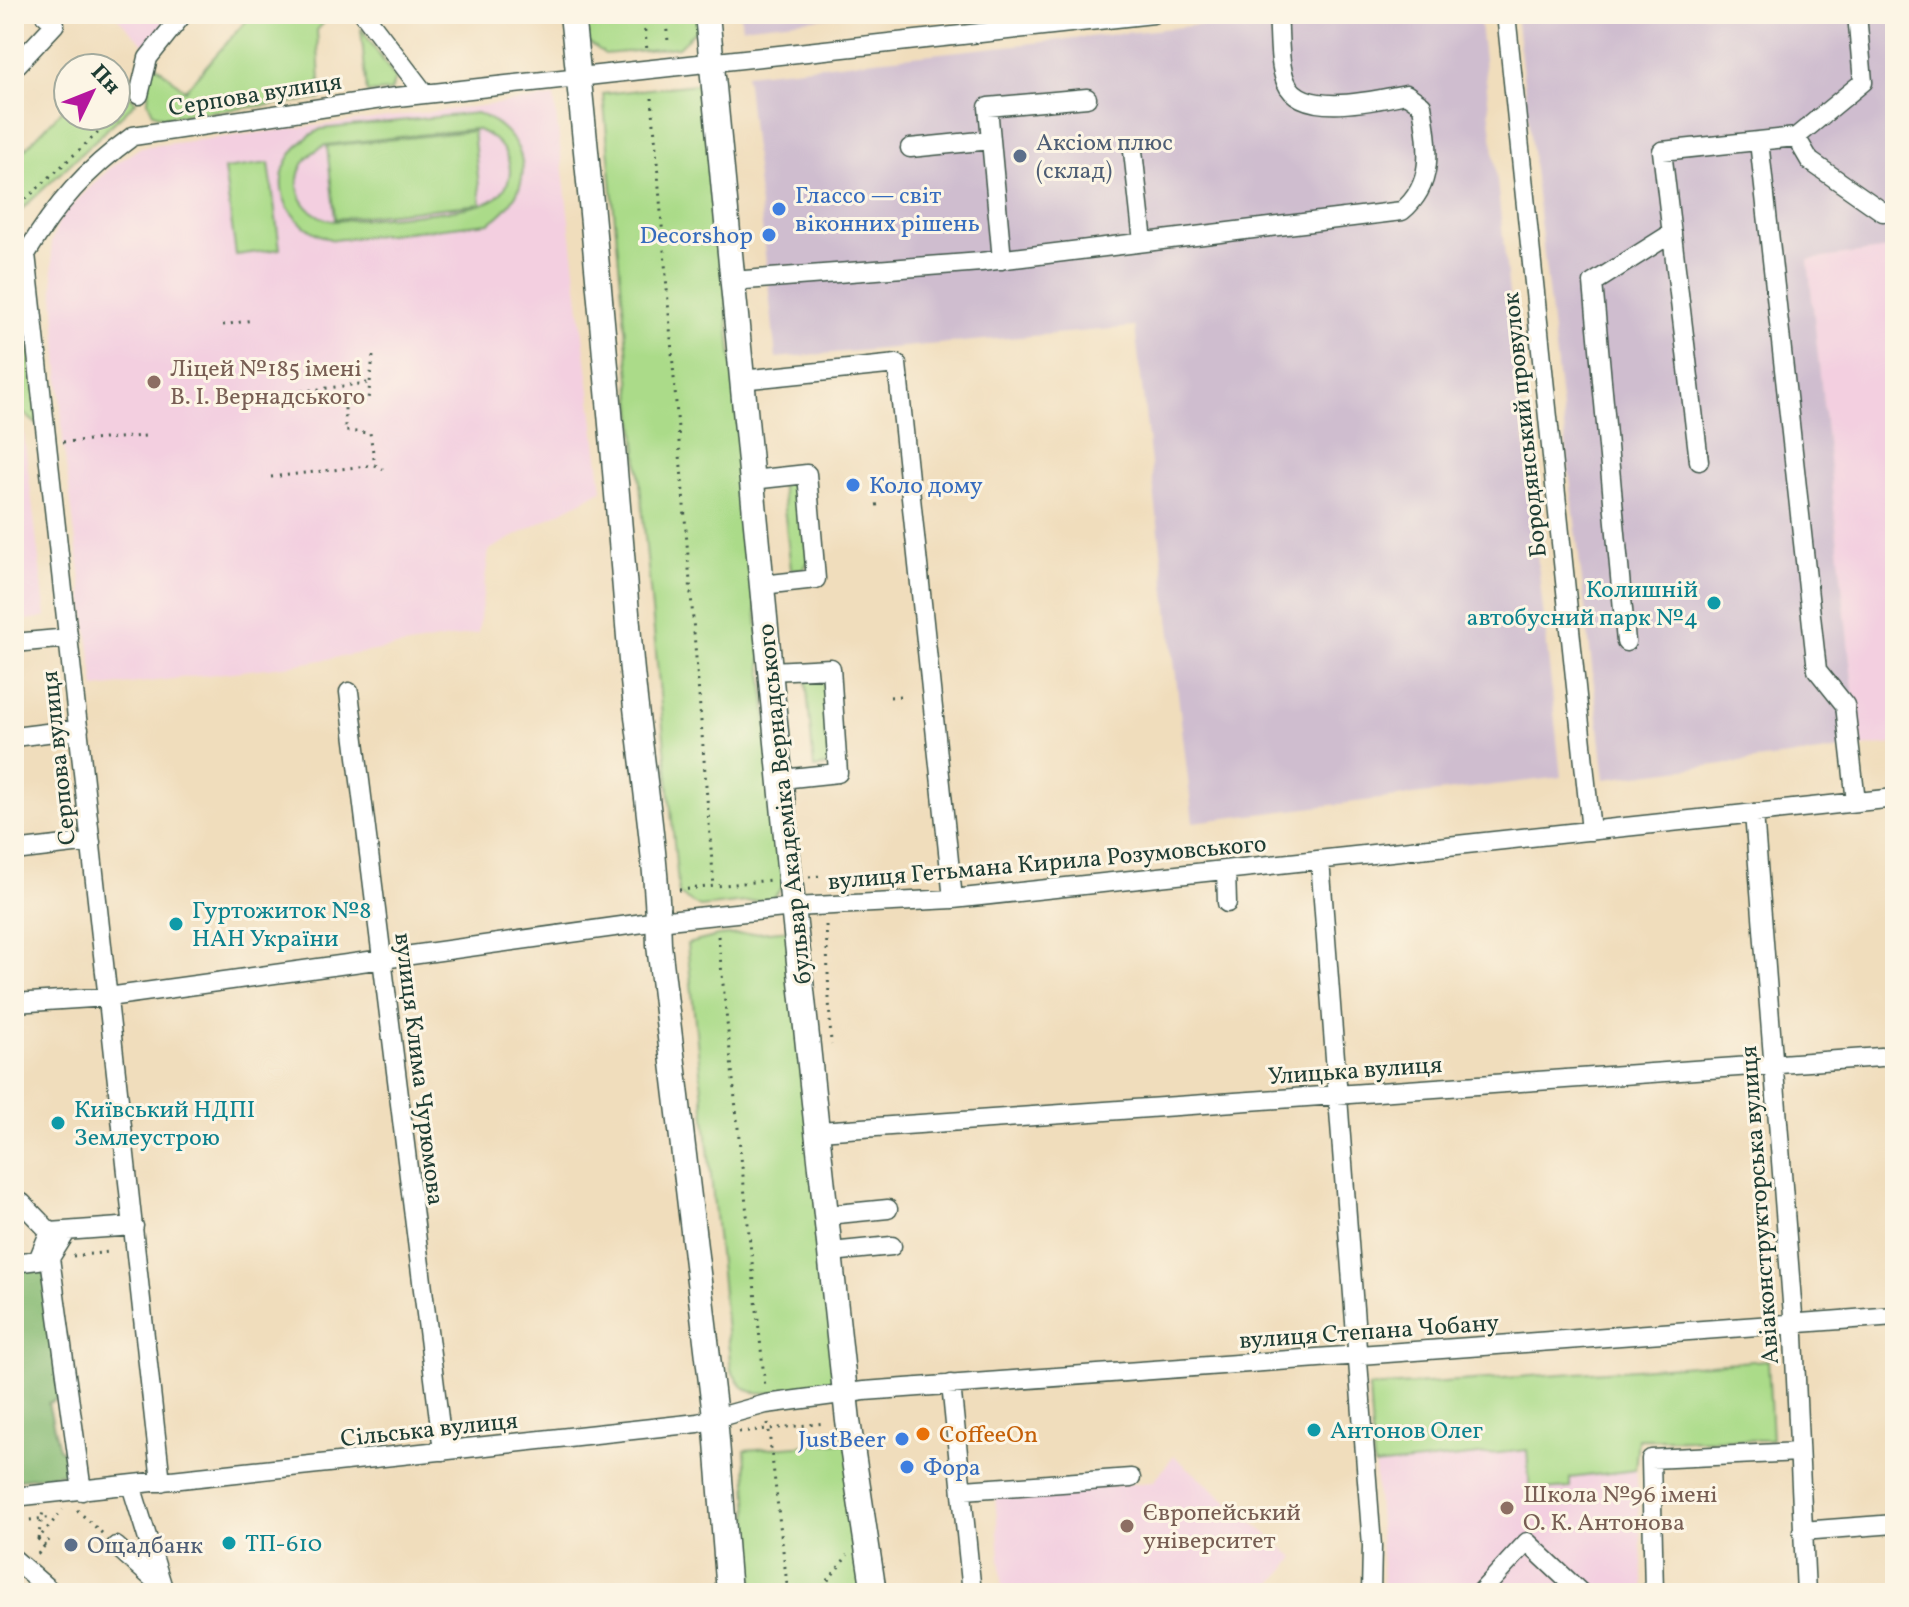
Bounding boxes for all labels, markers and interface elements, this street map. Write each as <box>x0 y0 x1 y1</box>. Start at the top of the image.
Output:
north arrow <box>52 52 132 132</box>
text: Пн <box>83 58 127 102</box>
street label: Серпова вулиця <box>166 65 344 126</box>
place label: Аксіом плюс (склад) <box>1036 127 1173 189</box>
marker: Аксіом плюс (склад) <box>1011 147 1029 165</box>
place label: Глассо — світ віконних рішень <box>795 180 980 242</box>
marker: Глассо — світ віконних рішень <box>770 200 788 218</box>
place label: Decorshop <box>639 220 753 254</box>
marker: Decorshop <box>760 226 778 244</box>
street label: Бородянський провулок <box>1495 290 1557 559</box>
place label: Ліцей №185 імені В. І. Вернадського <box>170 353 365 415</box>
marker: Ліцей №185 імені В. І. Вернадського <box>145 373 163 391</box>
place label: Коло дому <box>869 470 983 504</box>
marker: Коло дому <box>844 476 862 494</box>
place label: Колишній автобусний парк №4 <box>1466 574 1698 636</box>
marker: Колишній автобусний парк №4 <box>1705 594 1723 612</box>
street label: бульвар Академіка Вернадського <box>750 622 822 986</box>
street label: Серпова вулиця <box>34 669 86 847</box>
street label: вулиця Гетьмана Кирила Розумовського <box>827 828 1268 900</box>
place label: Гуртожиток №8 НАН України <box>192 895 371 957</box>
marker: Гуртожиток №8 НАН України <box>167 915 185 933</box>
street label: вулиця Клима Чурюмова <box>384 931 452 1208</box>
street label: Авіаконструкторська вулиця <box>1733 1044 1789 1365</box>
street label: Улицька вулиця <box>1267 1049 1443 1095</box>
place label: Київський НДПІ Землеустрою <box>74 1094 255 1156</box>
marker: Київський НДПІ Землеустрою <box>49 1114 67 1132</box>
street label: вулиця Степана Чобану <box>1238 1307 1500 1359</box>
street label: Сільська вулиця <box>339 1405 520 1457</box>
place label: Антонов Олег <box>1330 1415 1484 1449</box>
place label: CoffeeOn <box>939 1419 1038 1453</box>
marker: Антонов Олег <box>1305 1421 1323 1439</box>
place label: JustBeer <box>798 1424 886 1458</box>
marker: CoffeeOn <box>914 1425 932 1443</box>
marker: JustBeer <box>893 1430 911 1448</box>
place label: Фора <box>923 1452 981 1486</box>
marker: Фора <box>898 1458 916 1476</box>
place label: Школа №96 імені О. К. Антонова <box>1523 1479 1718 1541</box>
place label: Європейський університет <box>1143 1497 1301 1559</box>
marker: Школа №96 імені О. К. Антонова <box>1498 1499 1516 1517</box>
marker: Європейський університет <box>1118 1517 1136 1535</box>
place label: ТП-610 <box>245 1528 322 1562</box>
place label: Ощадбанк <box>87 1530 203 1564</box>
marker: ТП-610 <box>220 1534 238 1552</box>
marker: Ощадбанк <box>62 1536 80 1554</box>

